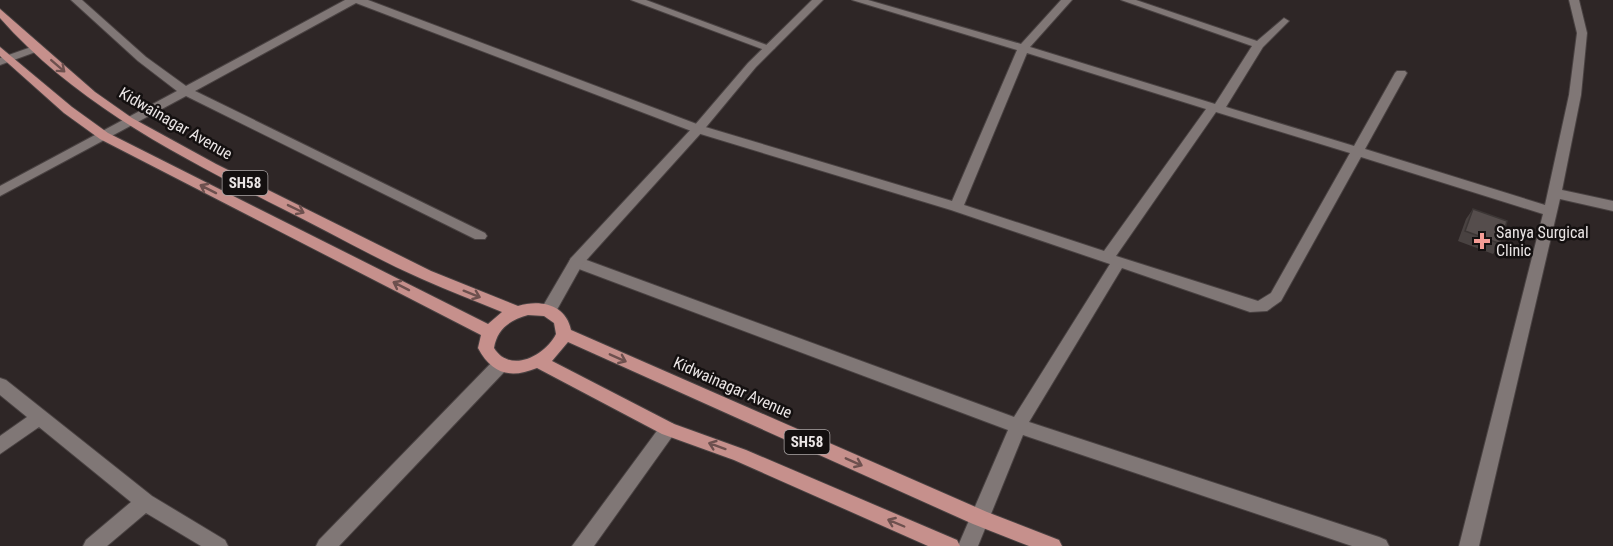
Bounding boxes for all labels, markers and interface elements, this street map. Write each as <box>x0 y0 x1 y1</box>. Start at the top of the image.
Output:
one-way arrow <box>50 59 65 73</box>
street label: Kidwainagar Avenue <box>116 83 236 164</box>
road number: SH58 <box>222 171 268 195</box>
one-way arrow <box>199 182 217 194</box>
one-way arrow <box>287 203 305 215</box>
place label: Sanya Surgical Clinic <box>1496 223 1589 260</box>
marker: Sanya Surgical Clinic <box>1473 232 1491 250</box>
one-way arrow <box>392 280 410 291</box>
one-way arrow <box>462 289 481 300</box>
one-way arrow <box>608 353 626 364</box>
street label: Kidwainagar Avenue <box>671 353 795 422</box>
road number: SH58 <box>784 430 830 454</box>
one-way arrow <box>708 440 726 451</box>
one-way arrow <box>844 457 862 468</box>
one-way arrow <box>887 517 906 528</box>

